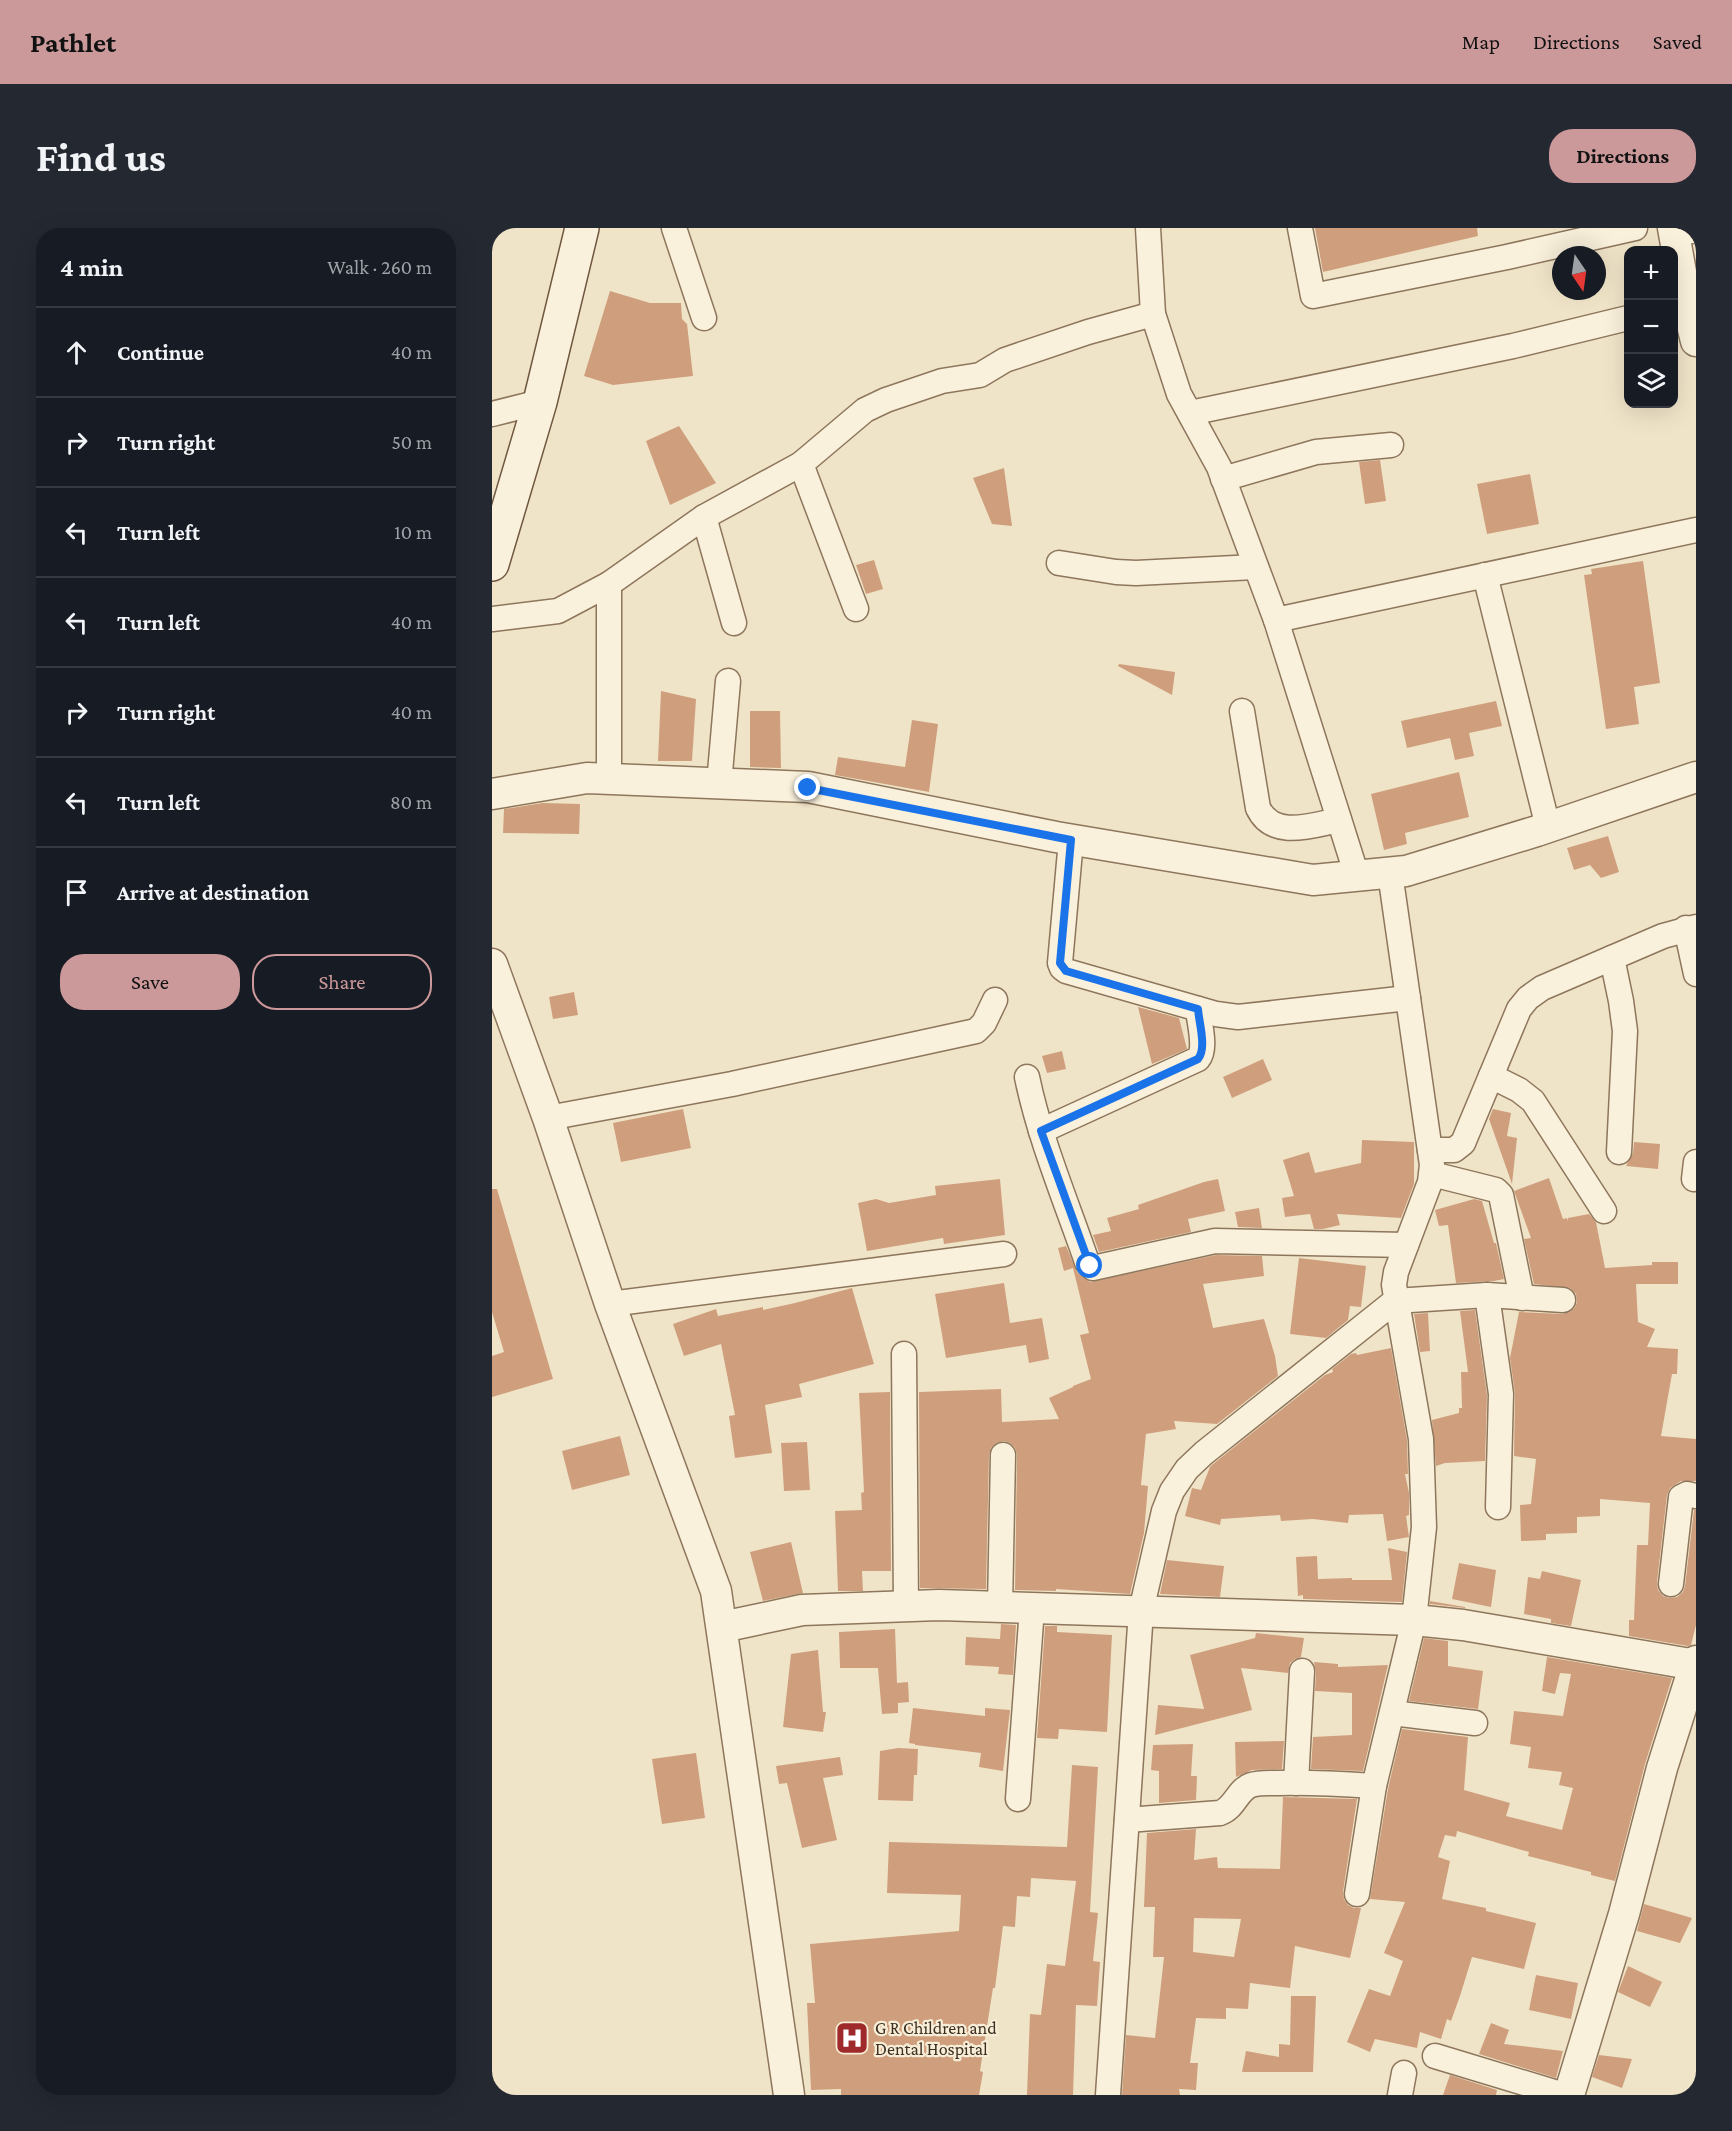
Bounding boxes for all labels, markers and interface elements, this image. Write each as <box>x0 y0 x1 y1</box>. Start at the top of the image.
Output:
text: Pathlet <box>30 27 116 58</box>
text: Map <box>1462 30 1500 54</box>
text: Directions <box>1533 30 1620 54</box>
text: Saved <box>1653 30 1702 54</box>
button: Directions <box>1549 129 1696 183</box>
text: Find us <box>36 133 166 180</box>
north arrow <box>1552 246 1606 300</box>
map controls <box>1624 246 1678 408</box>
button: + <box>1624 246 1678 300</box>
text: 4 min <box>60 253 124 282</box>
text: Walk · 260 m <box>327 256 432 278</box>
button: − <box>1624 300 1678 354</box>
icon: ahead <box>60 336 93 369</box>
text: Continue <box>117 340 204 365</box>
text: 40 m <box>391 341 432 363</box>
button: layers <box>1624 354 1678 408</box>
icon: right <box>60 426 93 459</box>
text: Turn right <box>117 430 215 455</box>
text: 50 m <box>391 431 432 453</box>
icon: left <box>60 516 93 549</box>
text: Turn left <box>117 520 200 545</box>
text: 10 m <box>394 521 432 543</box>
icon: left <box>60 606 93 639</box>
text: Turn left <box>117 610 200 635</box>
text: 40 m <box>391 611 432 633</box>
icon: right <box>60 696 93 729</box>
text: Turn right <box>117 700 215 725</box>
text: 40 m <box>391 701 432 723</box>
route end <box>794 774 820 800</box>
icon: left <box>60 786 93 819</box>
text: Turn left <box>117 790 200 815</box>
text: 80 m <box>390 791 432 813</box>
icon: arrive <box>60 876 93 909</box>
text: Arrive at destination <box>117 880 309 905</box>
button: Save <box>60 954 240 1010</box>
button: Share <box>252 954 432 1010</box>
route start <box>1076 1252 1102 1278</box>
place label: G R Children and Dental Hospital <box>875 2018 997 2059</box>
hospital icon: G R Children and Dental Hospital <box>834 2020 870 2056</box>

